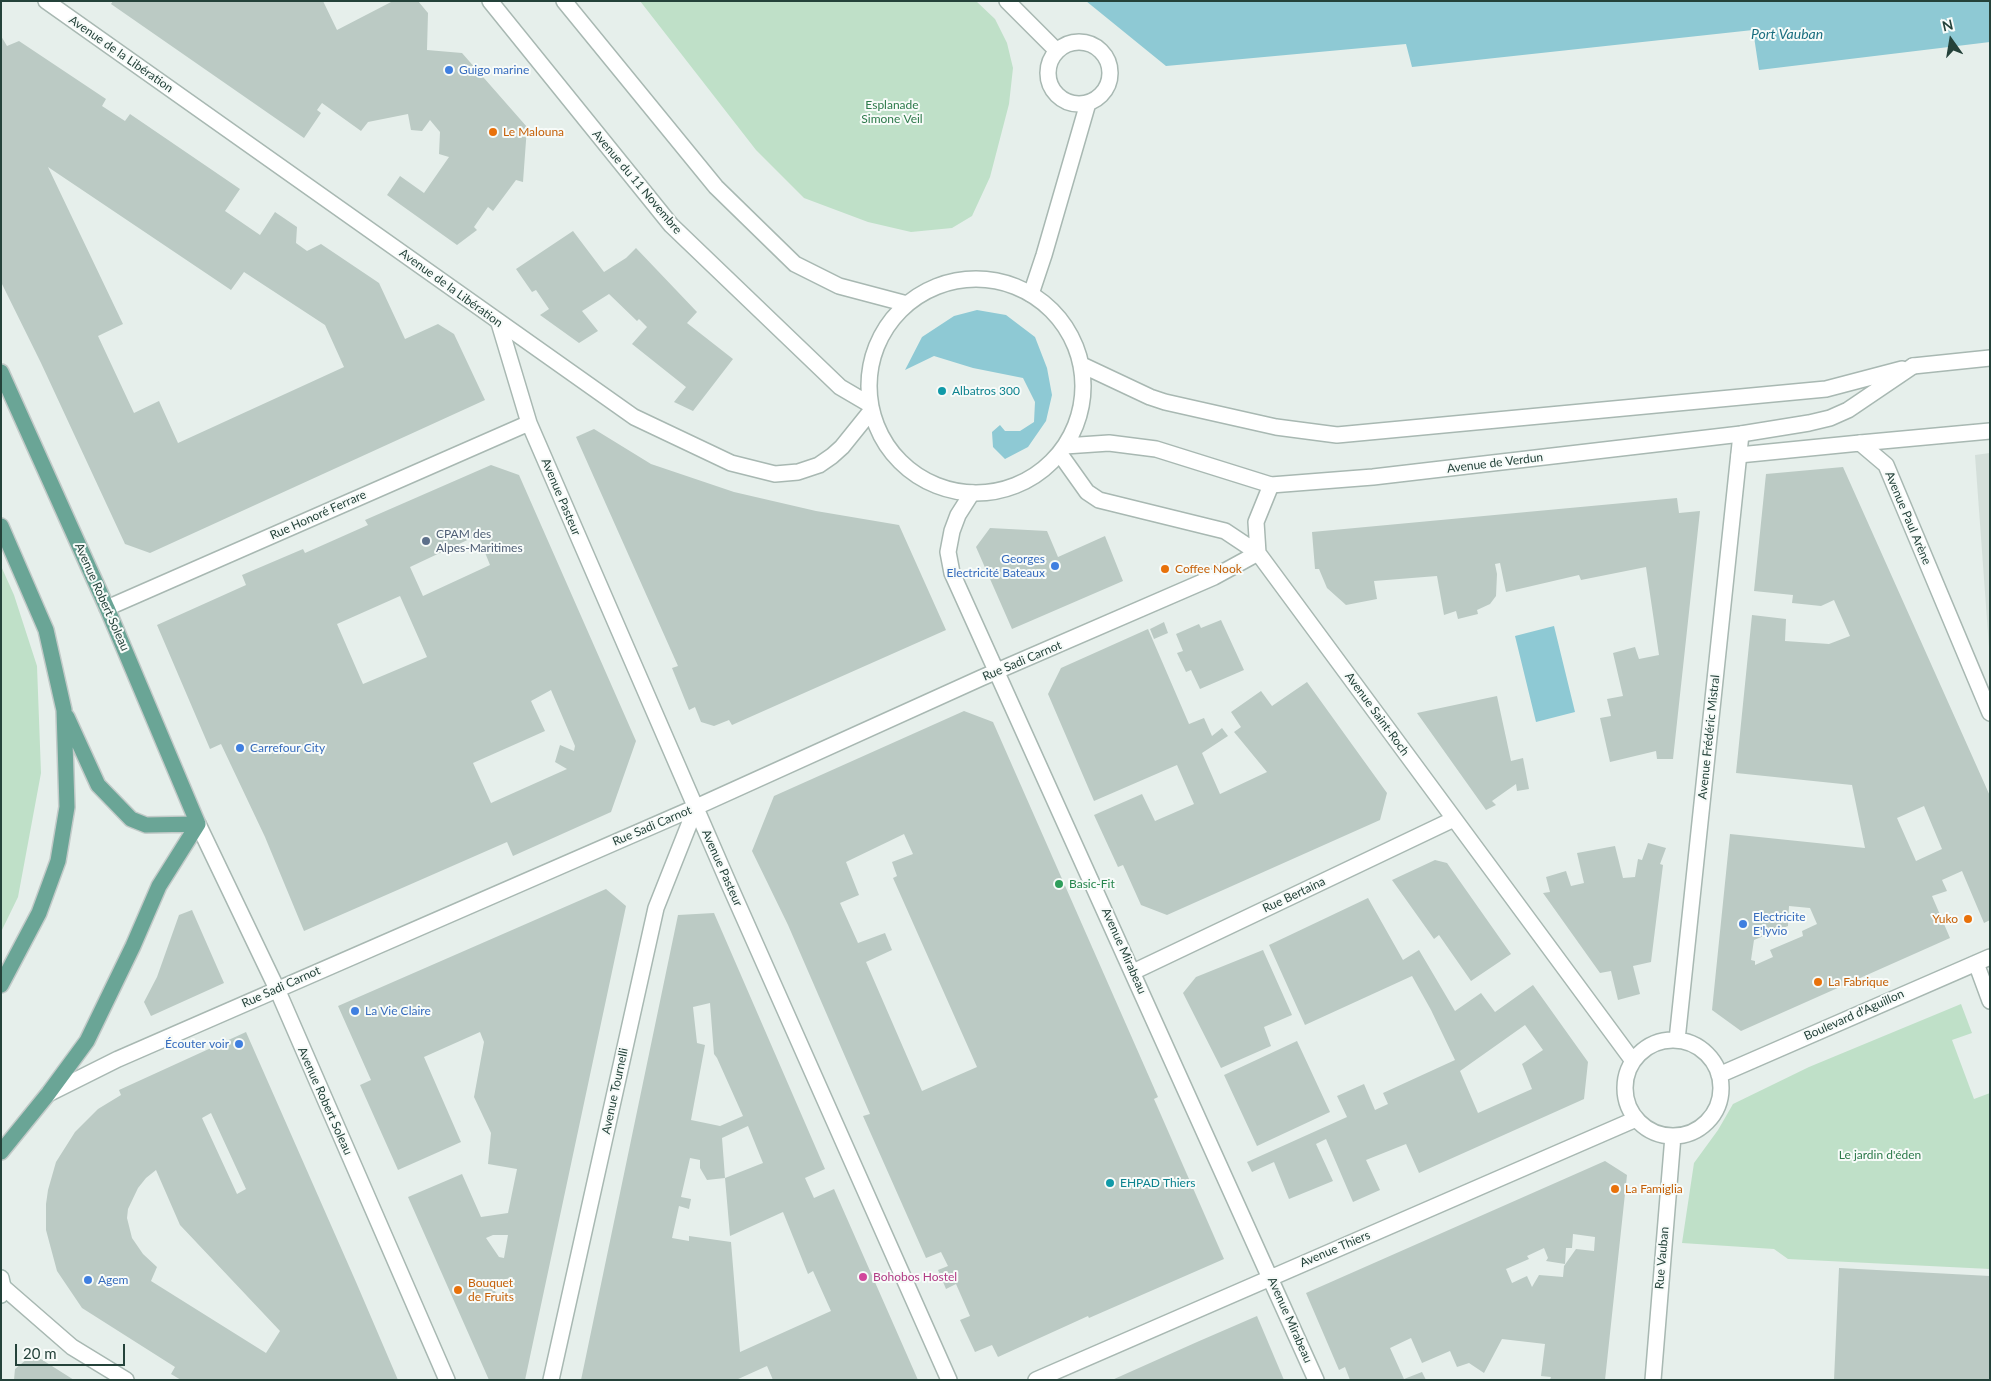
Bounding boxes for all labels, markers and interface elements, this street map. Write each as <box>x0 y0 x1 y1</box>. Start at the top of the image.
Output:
street label: Avenue de la Libération <box>66 13 176 95</box>
north arrow <box>1926 15 1976 65</box>
text: N <box>1940 15 1955 34</box>
water label: Port Vauban <box>1751 26 1823 42</box>
place label: Guigo marine <box>459 63 529 77</box>
marker: Guigo marine <box>443 64 455 76</box>
park label: Esplanade Simone Veil <box>861 98 923 126</box>
place label: Le Malouna <box>503 125 564 139</box>
marker: Le Malouna <box>487 126 499 138</box>
street label: Avenue du 11 Novembre <box>589 127 685 237</box>
street label: Avenue de la Libération <box>397 246 505 330</box>
place label: Albatros 300 <box>952 384 1020 398</box>
marker: Albatros 300 <box>936 385 948 397</box>
street label: Avenue de Verdun <box>1446 450 1544 476</box>
street label: Avenue Pasteur <box>538 456 584 538</box>
street label: Avenue Paul Arène <box>1882 469 1934 567</box>
street label: Rue Honoré Ferrare <box>268 487 368 543</box>
place label: CPAM des Alpes-Maritimes <box>436 527 523 555</box>
marker: CPAM des Alpes-Maritimes <box>420 535 432 547</box>
street label: Avenue Robert Soleau <box>72 541 132 653</box>
place label: Georges Electricité Bateaux <box>947 552 1045 580</box>
marker: Georges Electricité Bateaux <box>1049 560 1061 572</box>
place label: Coffee Nook <box>1175 562 1242 576</box>
marker: Coffee Nook <box>1159 563 1171 575</box>
street label: Rue Sadi Carnot <box>980 638 1064 684</box>
street label: Avenue Saint-Roch <box>1342 669 1412 759</box>
street label: Avenue Frédéric Mistral <box>1695 674 1723 800</box>
place label: Carrefour City <box>250 741 325 755</box>
marker: Carrefour City <box>234 742 246 754</box>
street label: Rue Sadi Carnot <box>610 803 694 849</box>
street label: Avenue Pasteur <box>699 827 745 909</box>
street label: Rue Bertaina <box>1260 874 1328 916</box>
place label: Basic-Fit <box>1069 877 1115 891</box>
marker: Basic-Fit <box>1053 878 1065 890</box>
street label: Avenue Mirabeau <box>1099 906 1149 996</box>
place label: Electricite E'lyvio <box>1753 910 1806 938</box>
place label: Yuko <box>1932 912 1958 926</box>
marker: Yuko <box>1962 913 1974 925</box>
marker: Electricite E'lyvio <box>1737 918 1749 930</box>
street label: Rue Sadi Carnot <box>239 963 323 1011</box>
place label: La Fabrique <box>1828 975 1889 989</box>
marker: La Fabrique <box>1812 976 1824 988</box>
street label: Boulevard d'Aguillon <box>1802 987 1906 1043</box>
place label: La Vie Claire <box>365 1004 431 1018</box>
marker: La Vie Claire <box>349 1005 361 1017</box>
place label: Écouter voir <box>165 1037 229 1051</box>
marker: Écouter voir <box>233 1038 245 1050</box>
street label: Avenue Robert Soleau <box>295 1045 355 1157</box>
street label: Avenue Tournelli <box>599 1047 631 1135</box>
park label: Le jardin d'éden <box>1839 1148 1921 1162</box>
place label: EHPAD Thiers <box>1120 1176 1195 1190</box>
marker: EHPAD Thiers <box>1104 1177 1116 1189</box>
place label: La Famiglia <box>1625 1182 1683 1196</box>
marker: La Famiglia <box>1609 1183 1621 1195</box>
street label: Rue Vauban <box>1652 1226 1672 1290</box>
street label: Avenue Thiers <box>1298 1228 1372 1270</box>
place label: Bohobos Hostel <box>873 1270 957 1284</box>
marker: Bohobos Hostel <box>857 1271 869 1283</box>
place label: Agem <box>98 1273 128 1287</box>
marker: Agem <box>82 1274 94 1286</box>
street label: Avenue Mirabeau <box>1265 1275 1315 1365</box>
place label: Bouquet de Fruits <box>468 1276 514 1304</box>
marker: Bouquet de Fruits <box>452 1284 464 1296</box>
scale bar <box>18 1334 128 1366</box>
text: 20 m <box>23 1344 57 1362</box>

